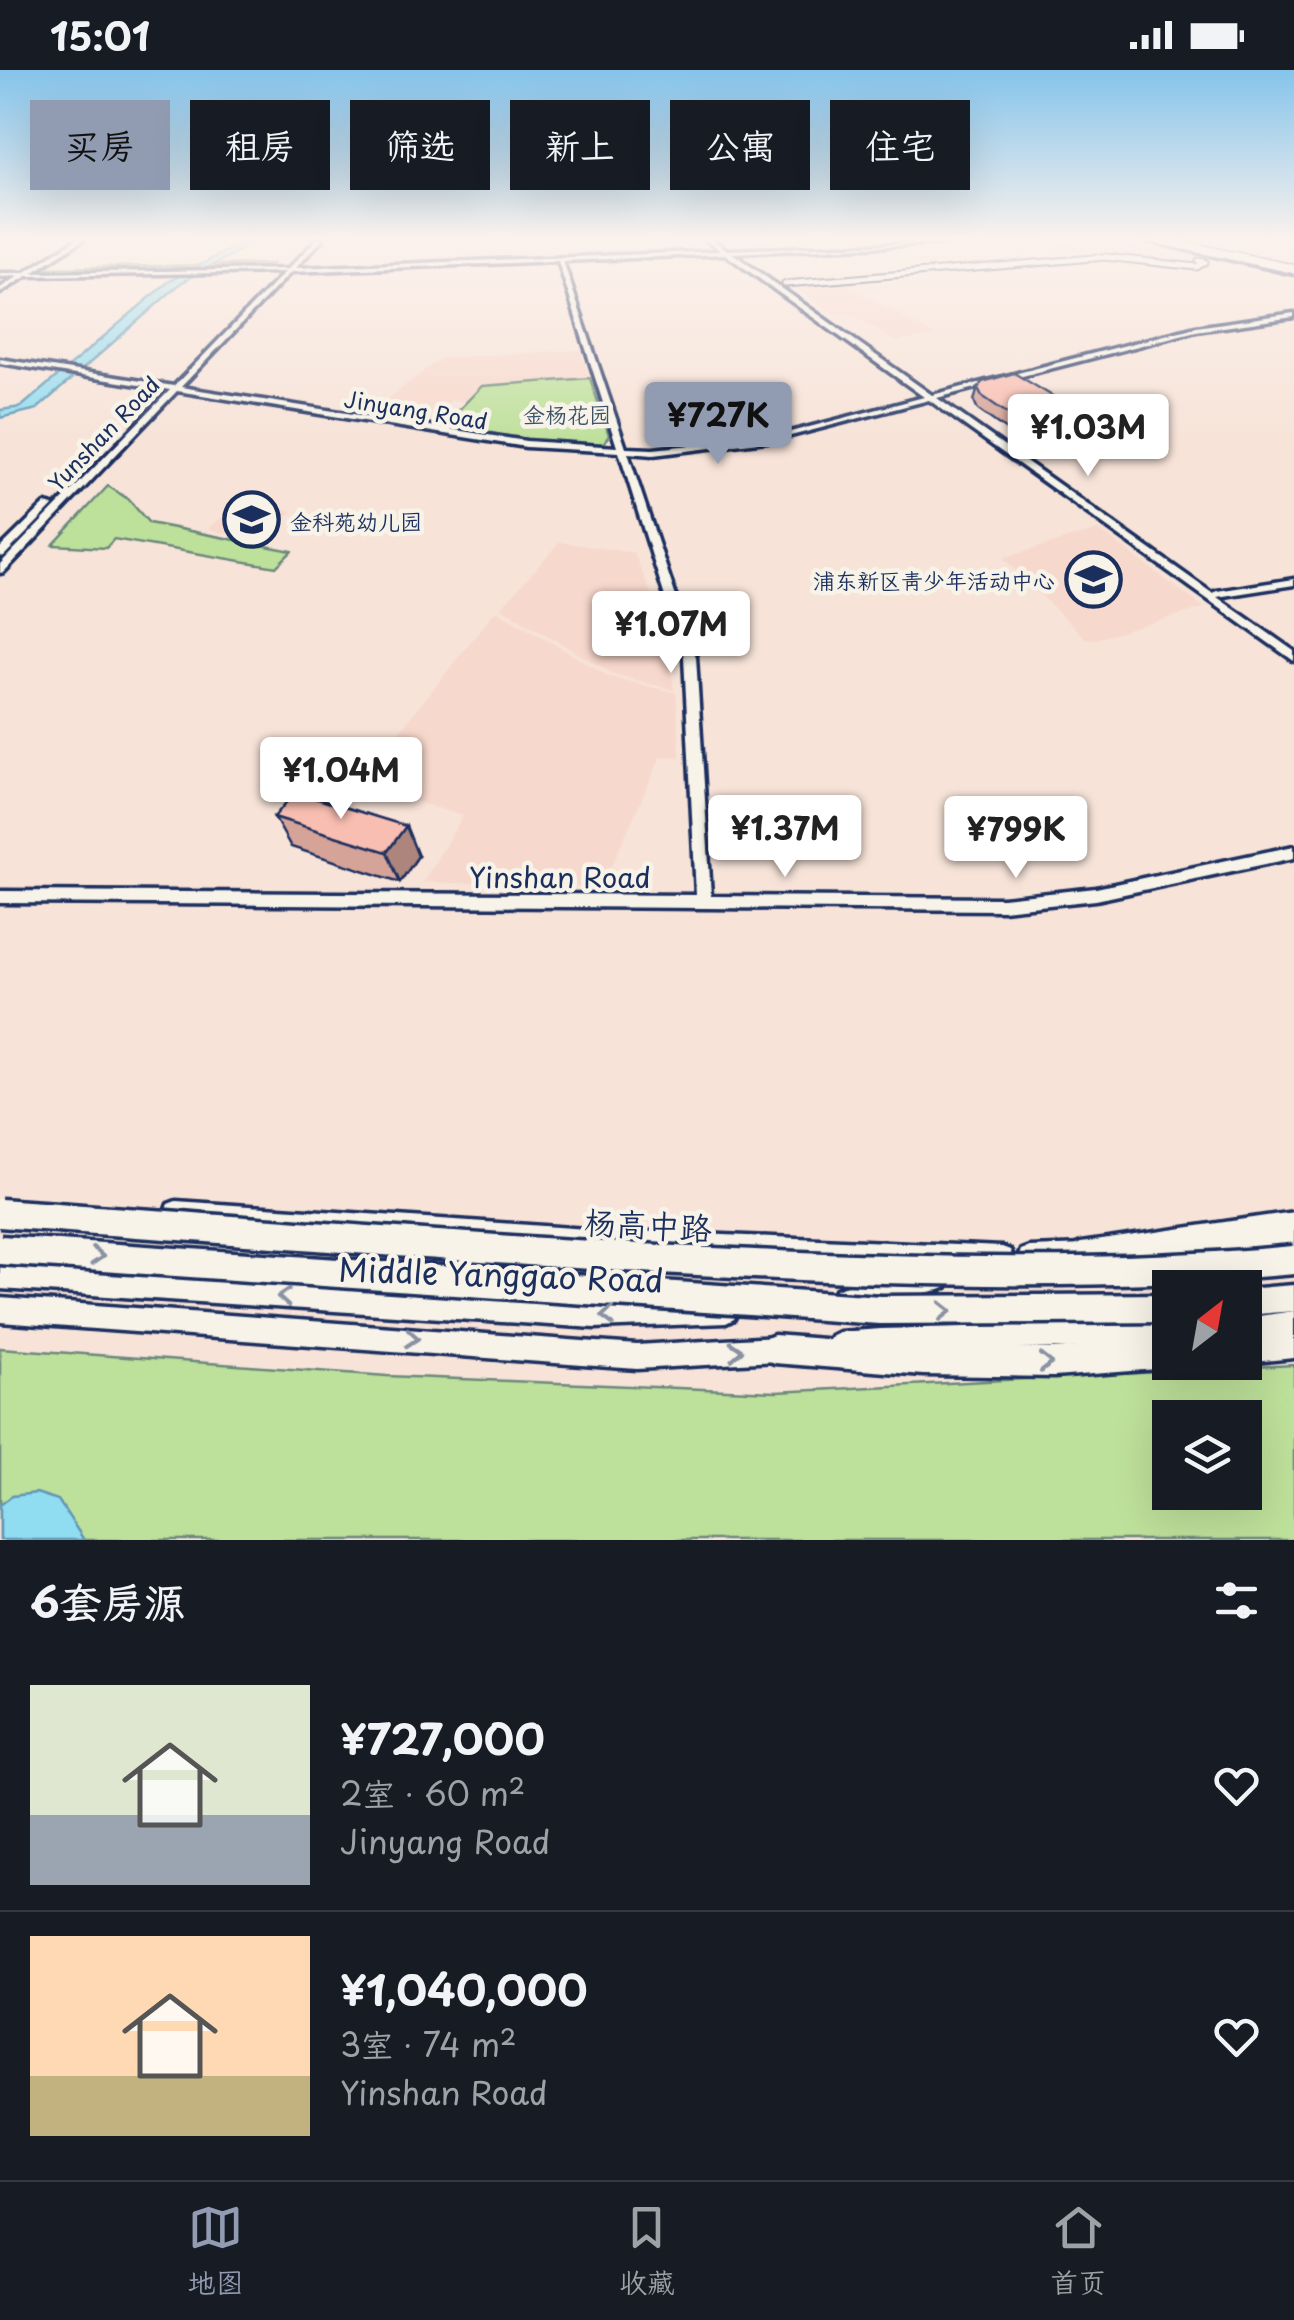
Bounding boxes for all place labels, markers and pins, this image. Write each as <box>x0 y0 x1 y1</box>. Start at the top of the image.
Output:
pin: ¥727K <box>648 382 788 467</box>
pin: ¥1.03M <box>1007 394 1169 479</box>
school or university icon: 金科苑幼儿园 <box>221 490 281 550</box>
place label: 金科苑幼儿园 <box>290 504 422 537</box>
school or university icon: 浦东新区青少年活动中心 <box>1064 549 1124 609</box>
place label: 浦东新区青少年活动中心 <box>813 563 1055 596</box>
pin: ¥1.07M <box>590 591 752 676</box>
pin: ¥1.04M <box>260 737 422 822</box>
pin: ¥1.37M <box>704 795 866 880</box>
pin: ¥799K <box>946 796 1086 881</box>

